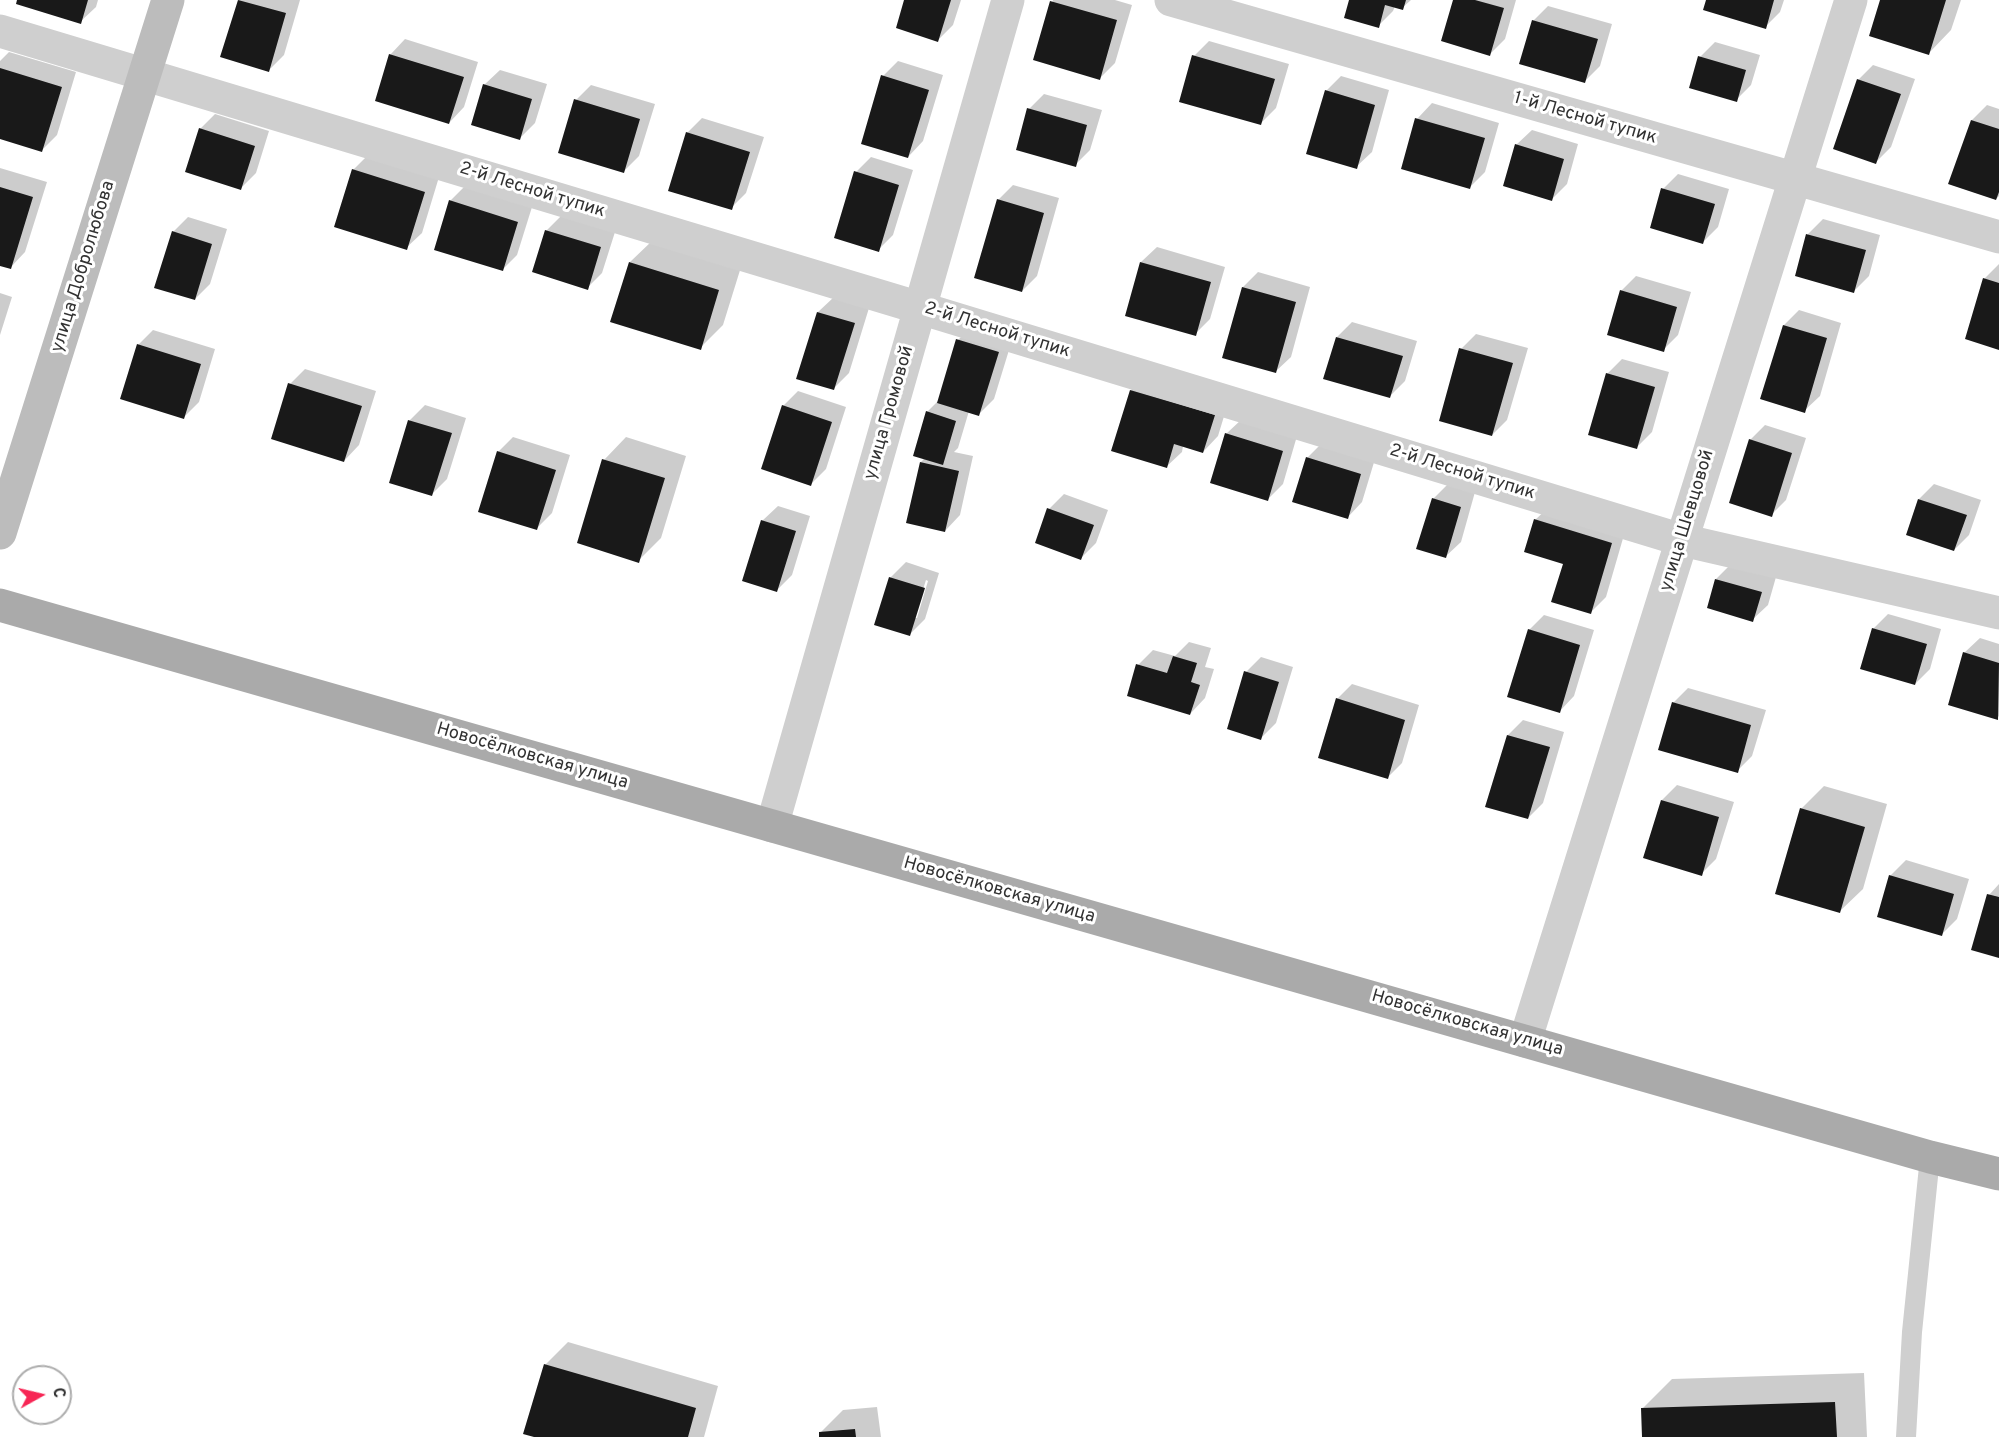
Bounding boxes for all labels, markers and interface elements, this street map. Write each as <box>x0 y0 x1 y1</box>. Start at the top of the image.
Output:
street label: 1-й Лесной тупик <box>1511 88 1659 150</box>
street label: 2-й Лесной тупик <box>457 159 607 223</box>
street label: улица Добролюбова <box>48 179 120 355</box>
street label: 2-й Лесной тупик <box>922 299 1072 363</box>
street label: улица Громовой <box>861 344 919 482</box>
street label: 2-й Лесной тупик <box>1387 441 1537 505</box>
street label: улица Шевцовой <box>1656 448 1720 594</box>
street label: Новосёлковская улица <box>434 719 630 795</box>
street label: Новосёлковская улица <box>901 853 1097 929</box>
street label: Новосёлковская улица <box>1369 986 1565 1062</box>
north arrow <box>12 1365 72 1425</box>
text: С <box>47 1386 68 1399</box>

